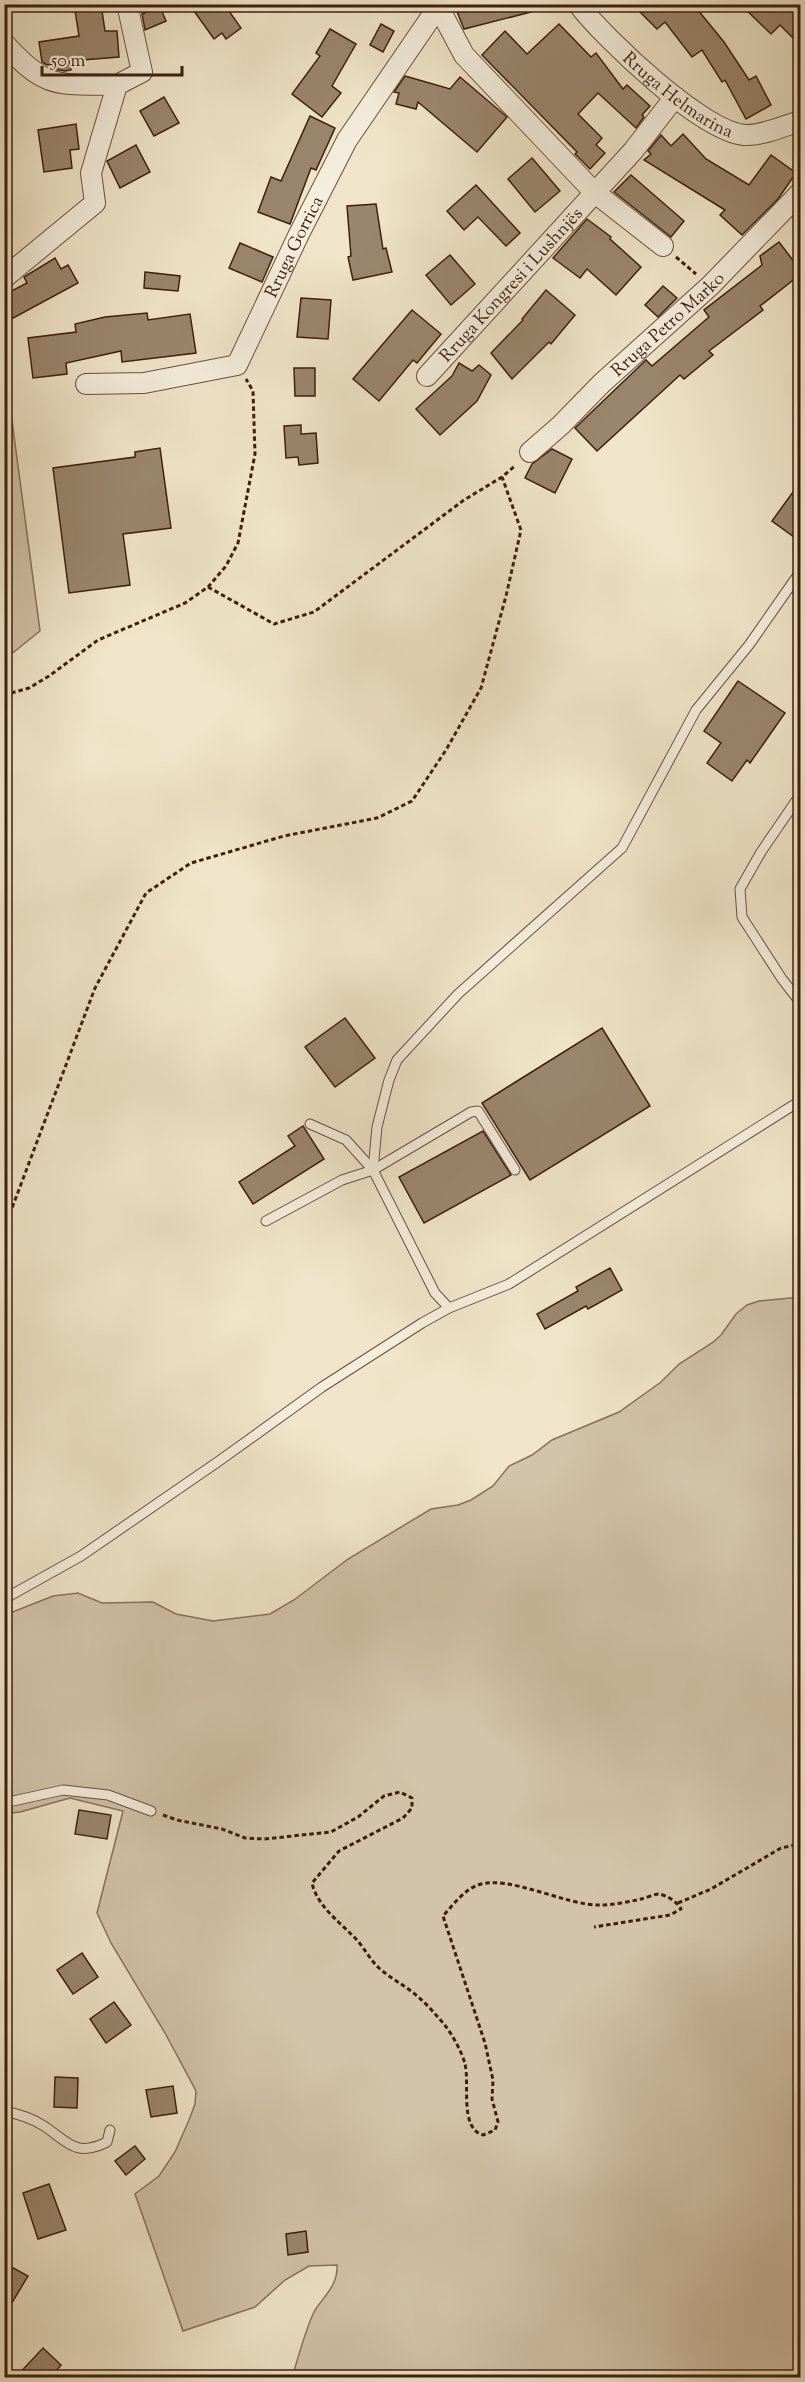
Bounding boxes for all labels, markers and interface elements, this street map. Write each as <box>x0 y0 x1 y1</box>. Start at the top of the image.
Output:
scale bar <box>42 39 182 77</box>
street label: Rruga Helmarina <box>616 47 736 146</box>
text: 50 m <box>50 49 86 75</box>
street label: Rruga Gorrica <box>260 192 331 303</box>
street label: Rruga Kongresi i Lushnjës <box>434 203 590 369</box>
street label: Rruga Petro Marko <box>606 267 732 384</box>

